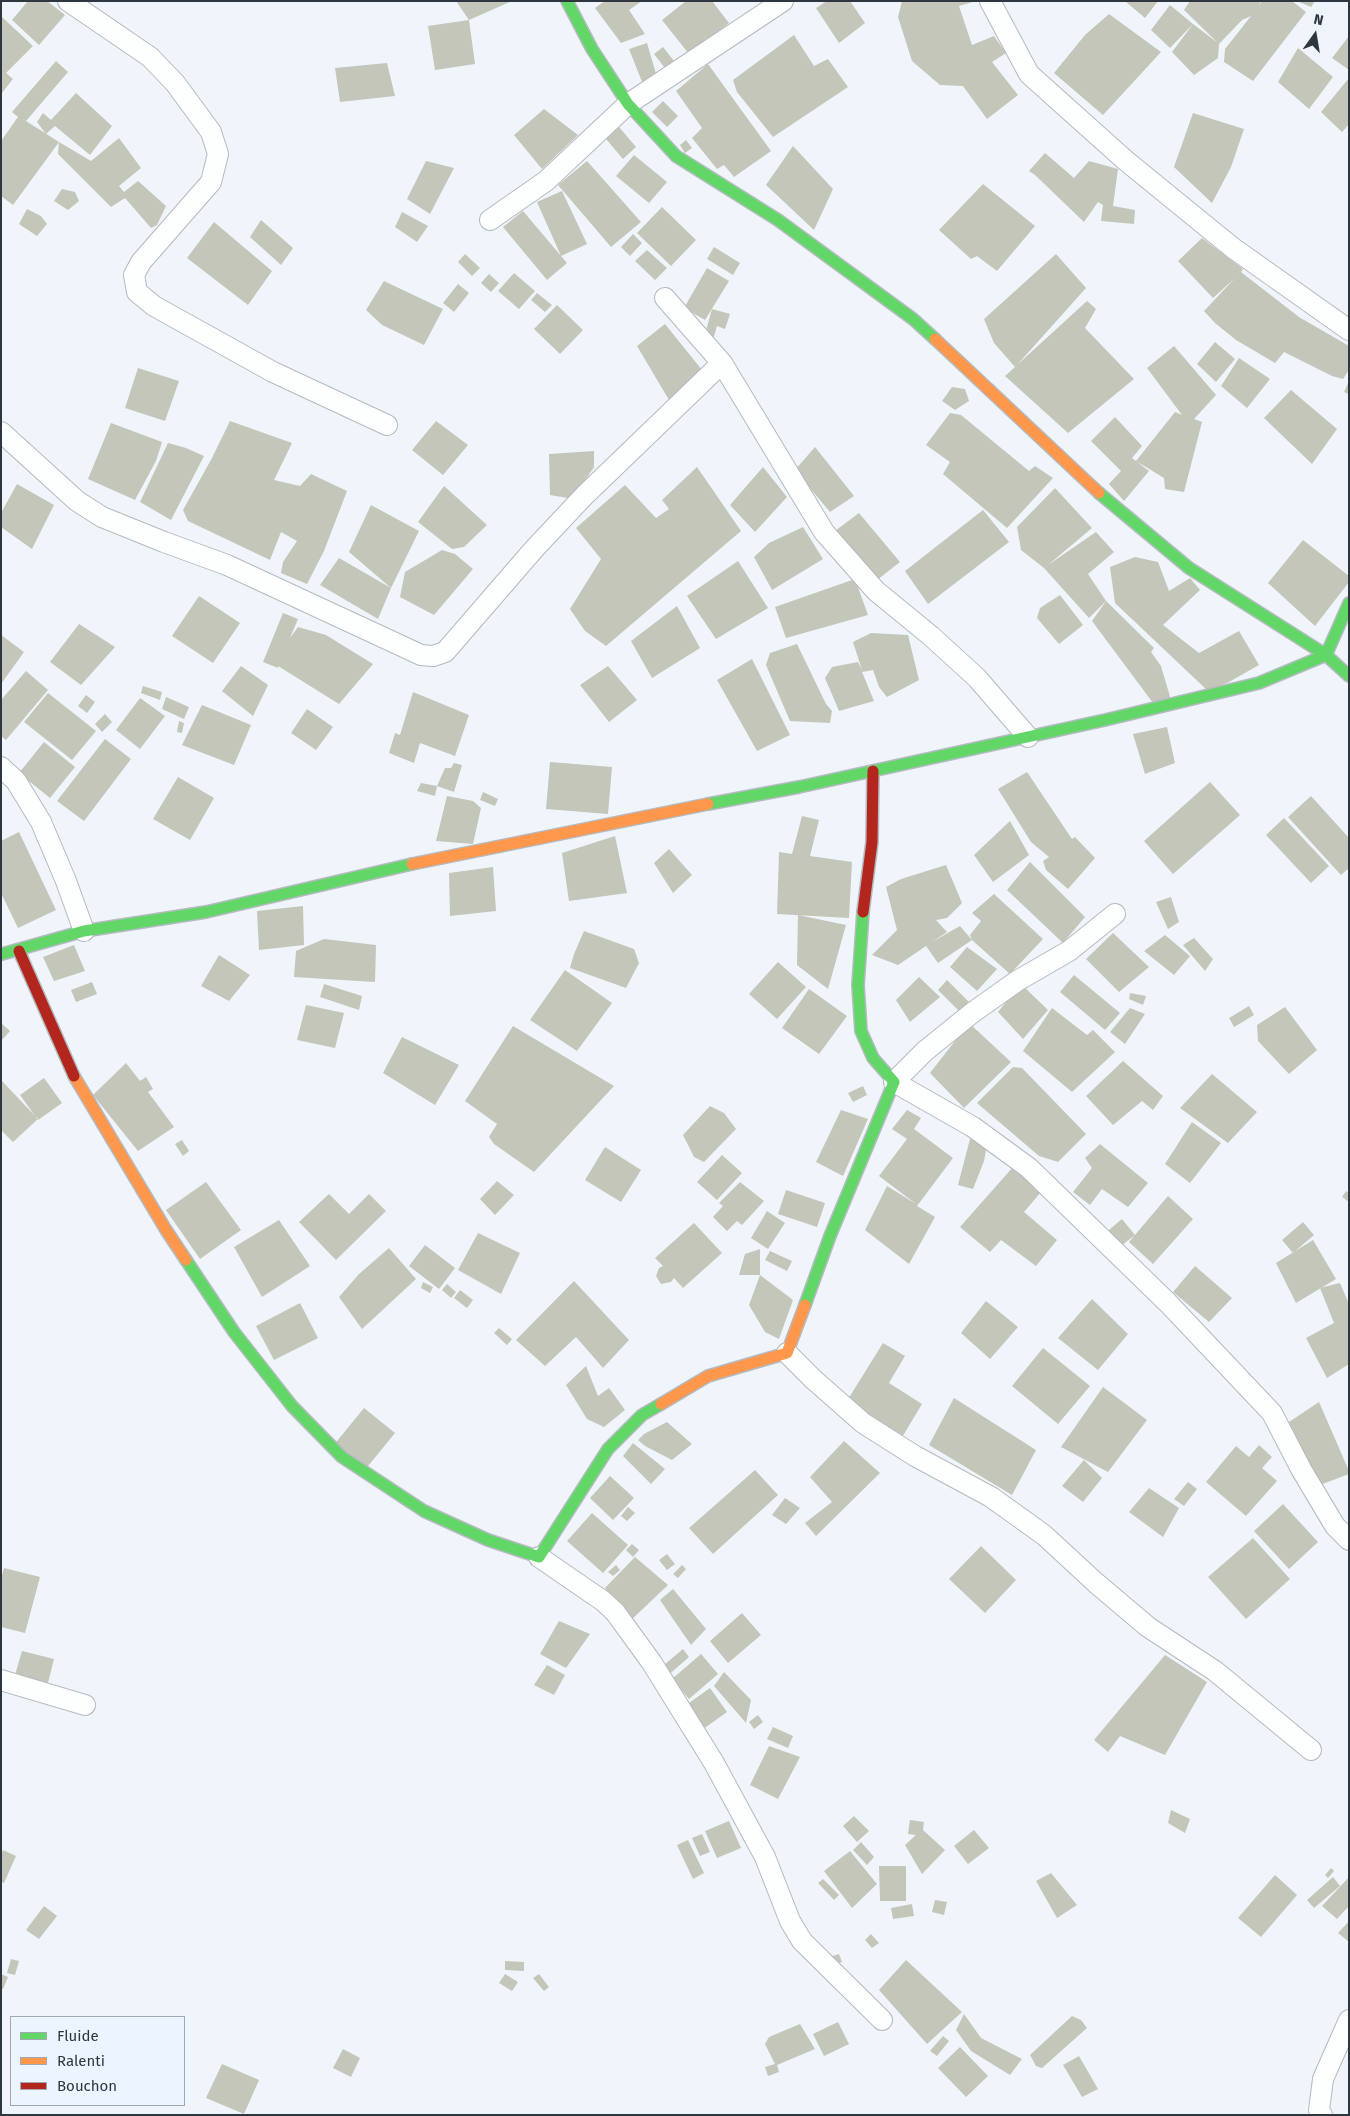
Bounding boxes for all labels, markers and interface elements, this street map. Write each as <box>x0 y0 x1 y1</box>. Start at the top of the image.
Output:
north arrow <box>1290 10 1340 60</box>
text: N <box>1312 11 1325 29</box>
legend <box>10 2016 185 2106</box>
text: Fluide <box>57 2027 99 2045</box>
text: Ralenti <box>57 2052 105 2070</box>
text: Bouchon <box>57 2077 117 2095</box>

